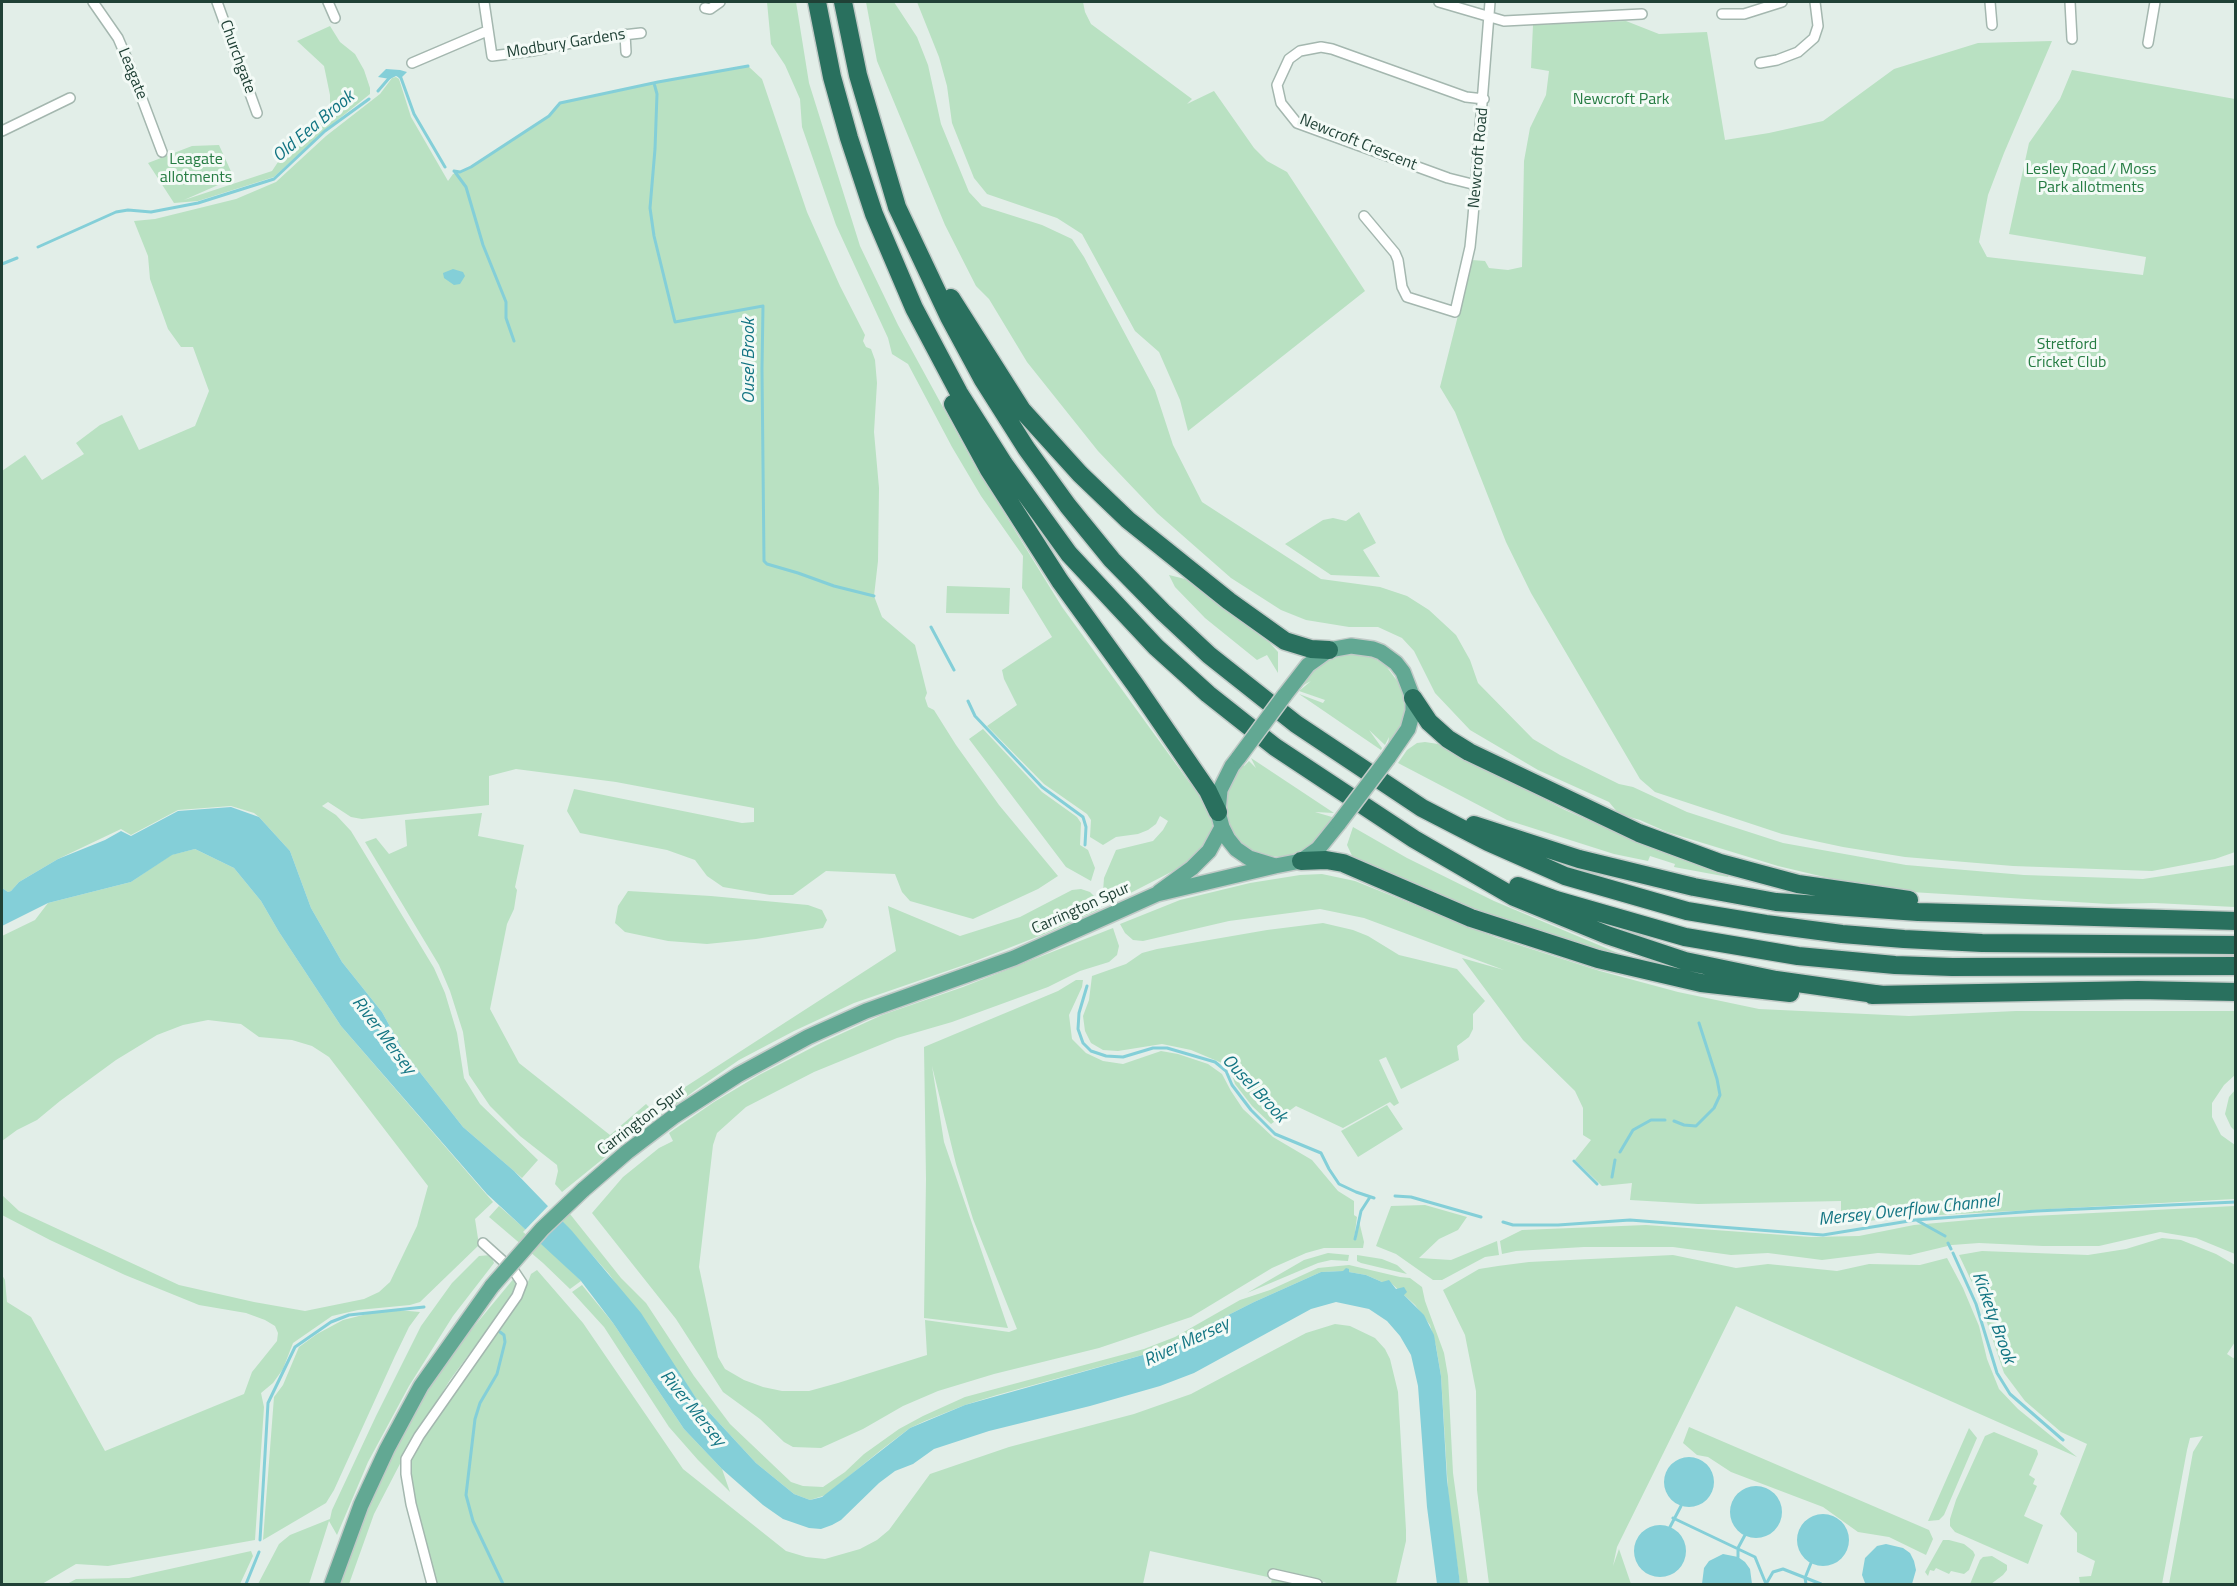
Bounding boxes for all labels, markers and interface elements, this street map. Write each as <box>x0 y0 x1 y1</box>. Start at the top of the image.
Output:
street label: Churchgate <box>215 18 259 96</box>
street label: Modbury Gardens <box>505 25 627 63</box>
street label: Leagate <box>113 46 151 102</box>
water label: Old Eea Brook <box>269 87 359 167</box>
park label: Newcroft Park <box>1573 90 1669 110</box>
street label: Newcroft Road <box>1465 107 1493 209</box>
street label: Newcroft Crescent <box>1297 111 1419 175</box>
park label: Leagate allotments <box>160 150 232 188</box>
park label: Lesley Road / Moss Park allotments <box>2026 160 2156 198</box>
water label: Ousel Brook <box>739 318 761 404</box>
park label: Stretford Cricket Club <box>2028 335 2106 373</box>
street label: Carrington Spur <box>1029 879 1133 939</box>
water label: River Mersey <box>347 993 419 1079</box>
water label: Ousel Brook <box>1217 1050 1291 1128</box>
street label: Carrington Spur <box>594 1082 690 1160</box>
water label: Mersey Overflow Channel <box>1818 1191 2000 1231</box>
water label: Kickety Brook <box>1966 1269 2020 1367</box>
water label: River Mersey <box>1141 1314 1233 1372</box>
water label: River Mersey <box>655 1367 729 1451</box>

